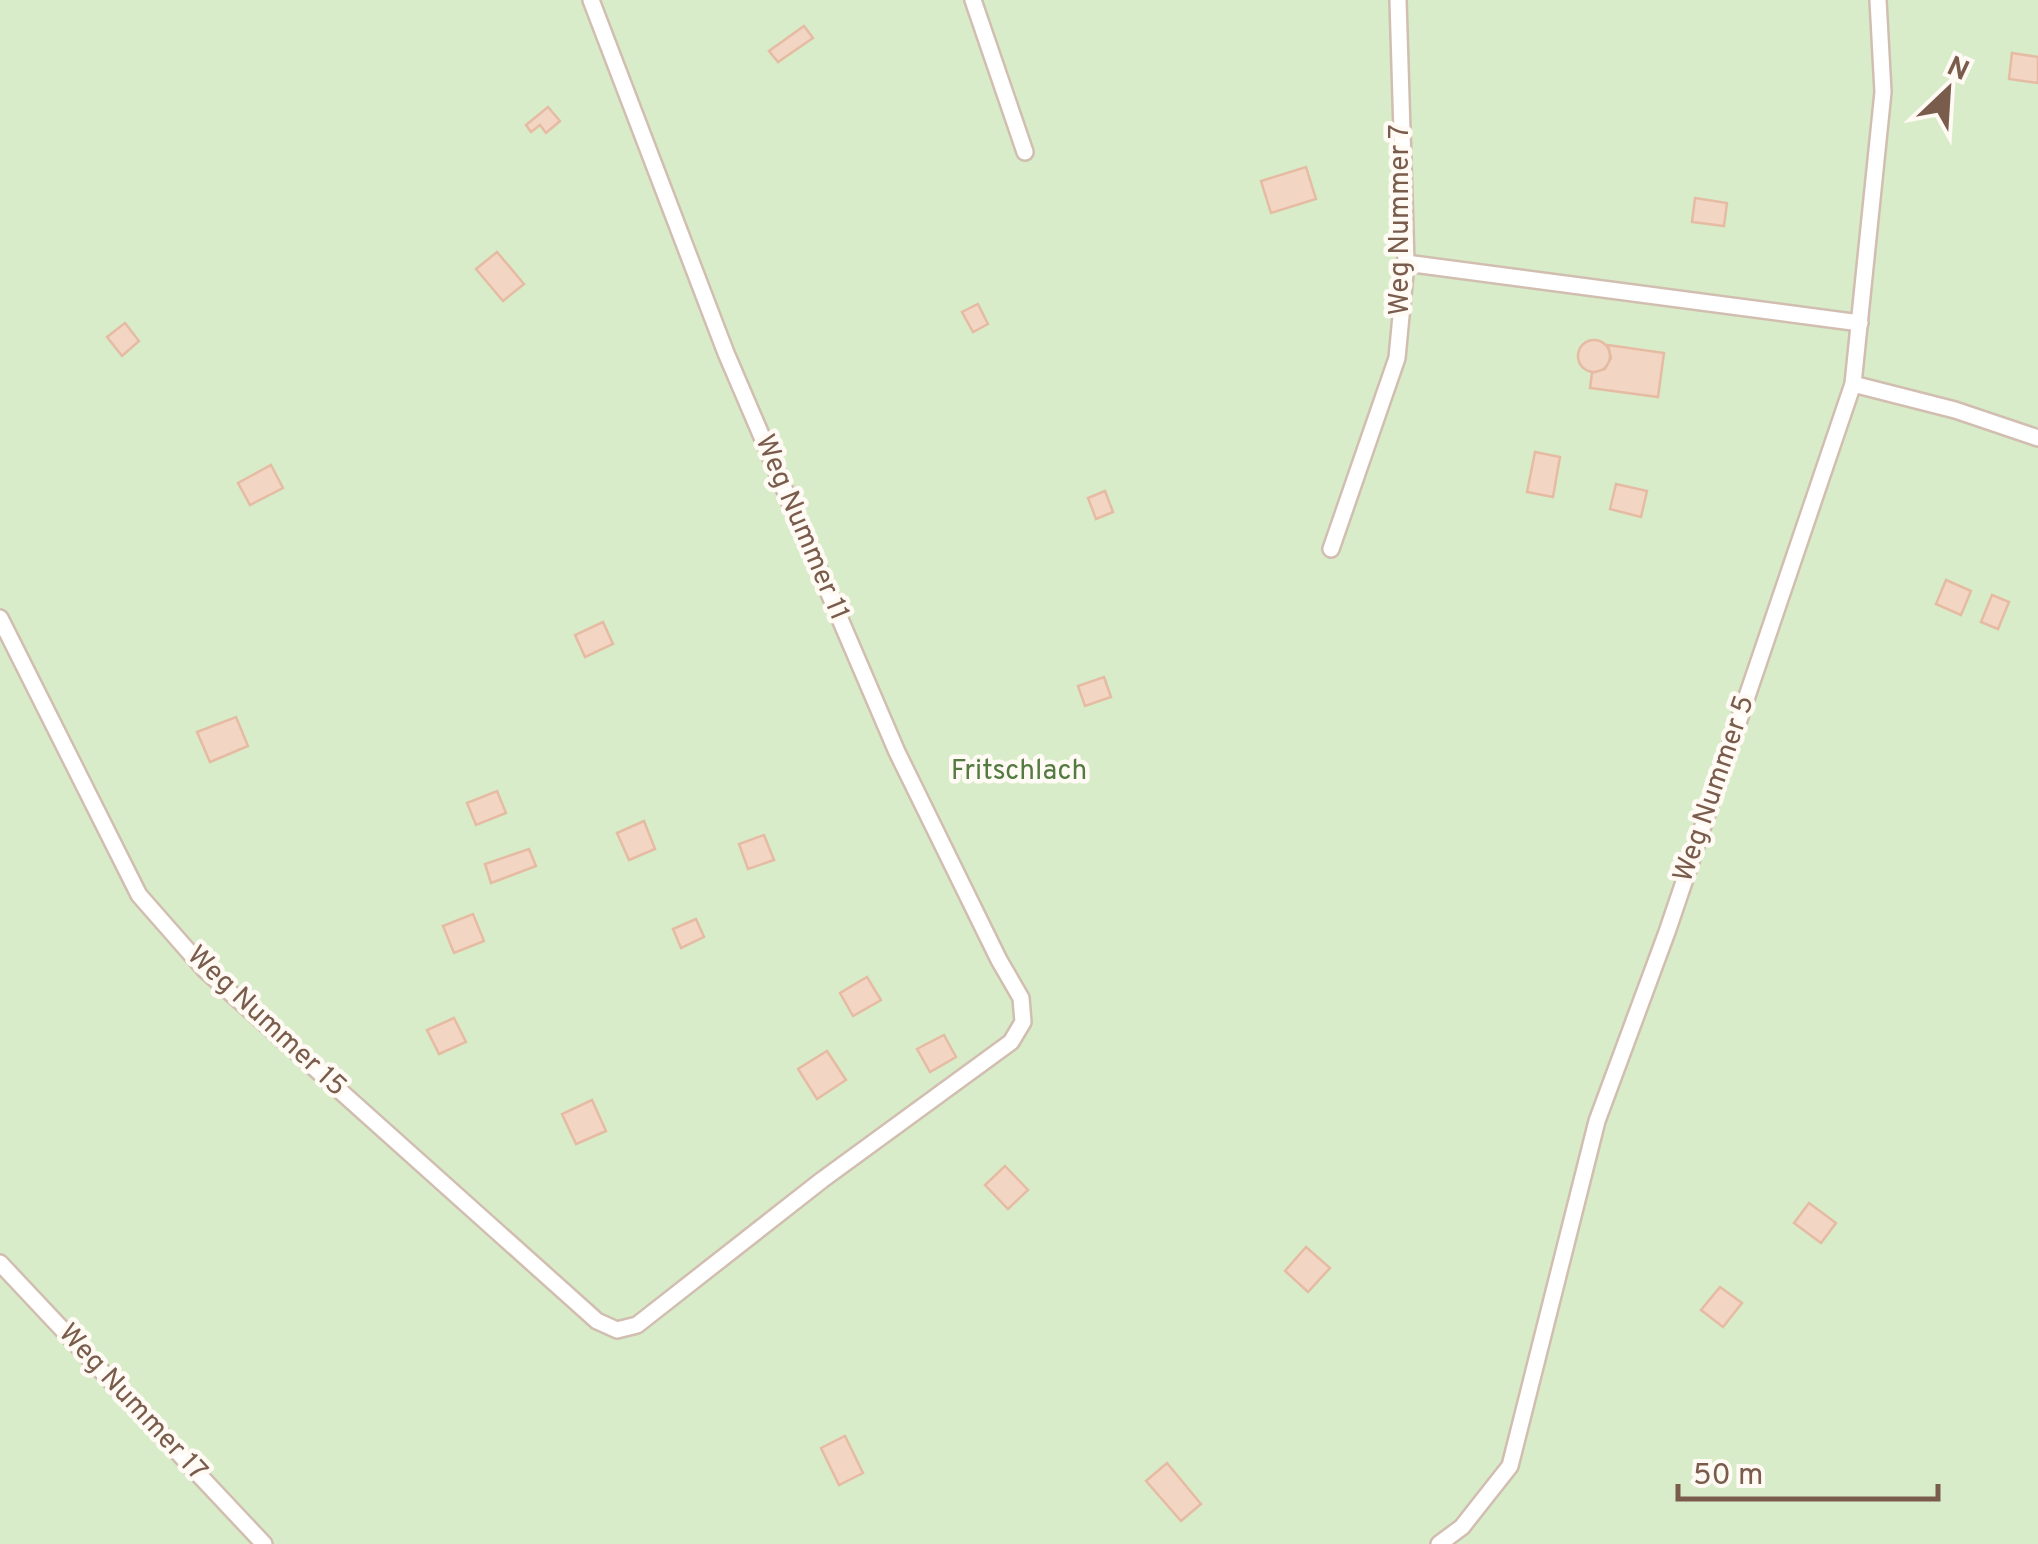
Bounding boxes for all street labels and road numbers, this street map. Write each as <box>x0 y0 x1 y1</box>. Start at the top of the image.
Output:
street label: Weg Nummer 7 <box>1383 124 1419 316</box>
street label: Weg Nummer 11 <box>746 430 856 626</box>
street label: Weg Nummer 5 <box>1666 691 1764 887</box>
street label: Weg Nummer 15 <box>179 939 353 1105</box>
street label: Weg Nummer 17 <box>50 1317 214 1489</box>

